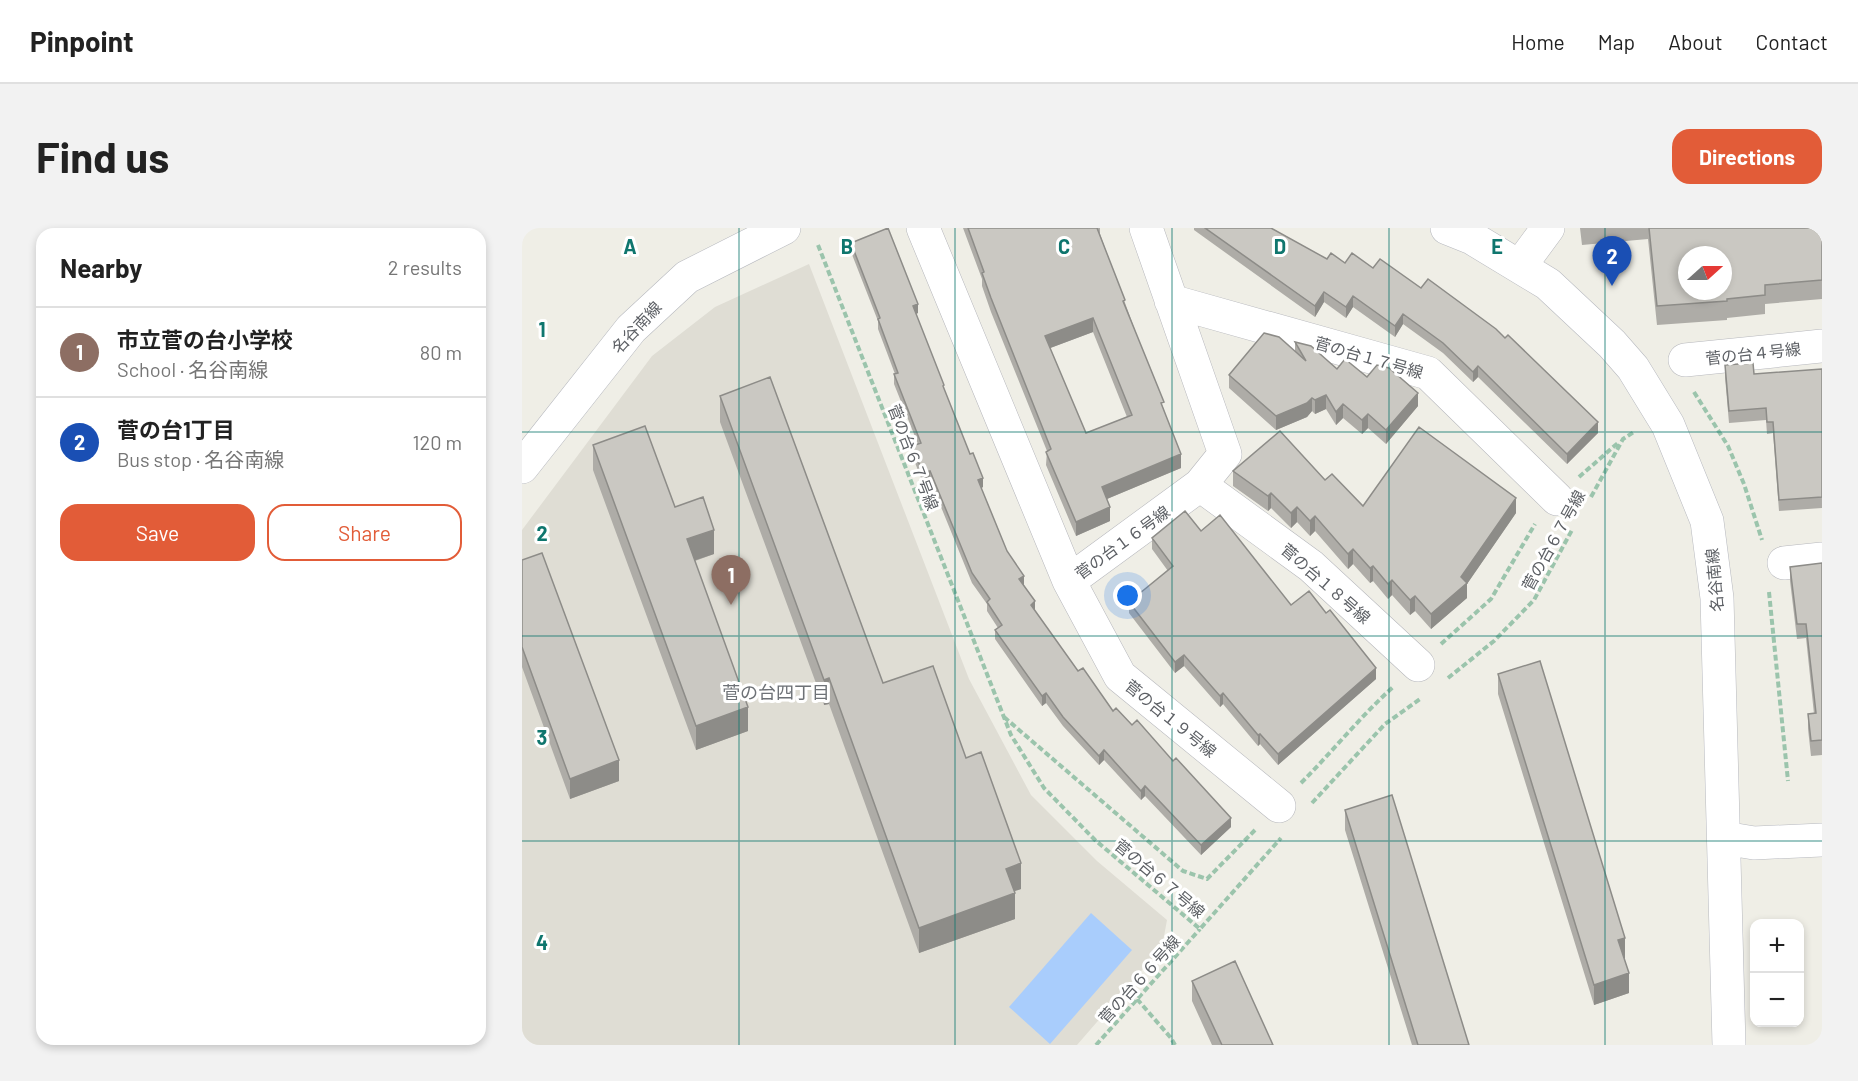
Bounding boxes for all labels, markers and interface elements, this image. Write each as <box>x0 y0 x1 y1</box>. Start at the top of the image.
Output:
text: Pinpoint <box>30 24 134 58</box>
text: Home <box>1511 29 1565 54</box>
text: Map <box>1598 29 1635 54</box>
text: About <box>1668 29 1723 54</box>
text: Contact <box>1756 29 1828 54</box>
button: Directions <box>1672 129 1822 184</box>
text: Find us <box>36 131 169 181</box>
text: A <box>623 234 637 258</box>
text: B <box>841 234 853 258</box>
text: C <box>1058 234 1070 258</box>
text: D <box>1274 234 1286 258</box>
text: E <box>1491 234 1503 258</box>
pin: 2 <box>1592 236 1632 286</box>
north arrow <box>1678 246 1732 300</box>
text: Nearby <box>60 252 142 283</box>
text: 2 results <box>388 255 462 279</box>
street label: 名谷南線 <box>607 297 665 357</box>
text: 1 <box>538 317 546 341</box>
text: 市立菅の台小学校 <box>117 326 293 352</box>
street label: 菅の台１７号線 <box>1313 332 1425 382</box>
street label: 菅の台４号線 <box>1704 339 1802 367</box>
text: 1 <box>76 340 83 364</box>
text: 80 m <box>420 340 462 364</box>
text: School · 名谷南線 <box>117 357 268 381</box>
street label: 菅の台６７号線 <box>885 401 943 513</box>
text: 菅の台1丁目 <box>117 416 235 442</box>
text: 2 <box>74 430 85 454</box>
text: 120 m <box>412 430 462 454</box>
text: Bus stop · 名谷南線 <box>117 447 284 471</box>
street label: 菅の台６７号線 <box>1518 486 1588 594</box>
street label: 菅の台１６号線 <box>1071 501 1173 583</box>
button: Save <box>60 504 255 561</box>
button: Share <box>267 504 462 561</box>
text: 2 <box>536 521 548 545</box>
street label: 菅の台１８号線 <box>1277 539 1375 627</box>
street label: 名谷南線 <box>1702 547 1726 613</box>
pin: 1 <box>712 556 750 605</box>
your location <box>1113 581 1142 610</box>
street label: 菅の台１９号線 <box>1121 675 1221 761</box>
district label: 菅の台四丁目 <box>722 681 830 703</box>
text: 3 <box>537 725 547 749</box>
street label: 菅の台６７号線 <box>1111 835 1209 921</box>
map controls <box>1750 919 1804 1027</box>
button: + <box>1750 919 1804 973</box>
text: 4 <box>536 930 548 954</box>
street label: 菅の台６６号線 <box>1094 931 1184 1027</box>
button: − <box>1750 973 1804 1027</box>

